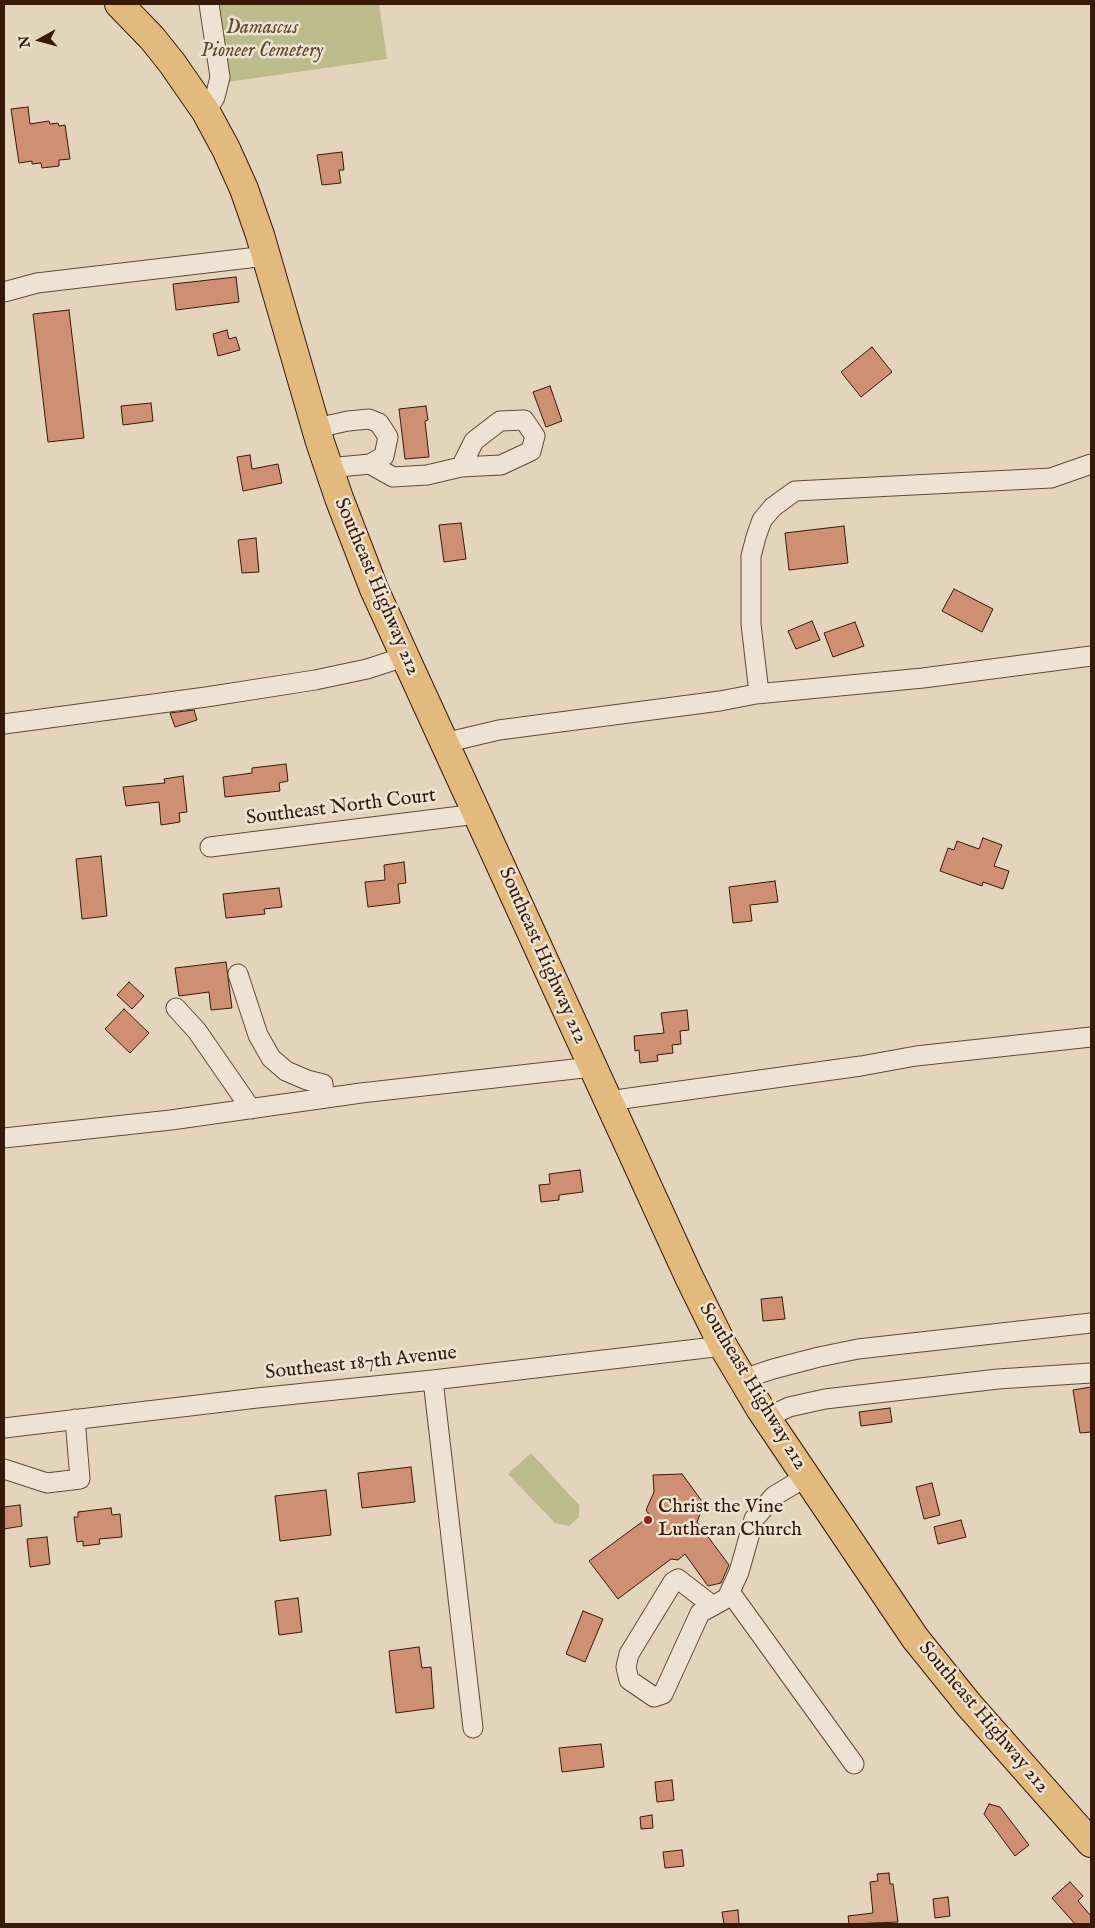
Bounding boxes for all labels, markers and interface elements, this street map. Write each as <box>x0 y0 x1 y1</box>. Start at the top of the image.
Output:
north arrow <box>15 15 65 65</box>
park label: Damascus Pioneer Cemetery <box>201 17 323 64</box>
text: N <box>15 35 35 49</box>
street label: Southeast Highway 212 <box>328 495 424 679</box>
street label: Southeast North Court <box>245 784 437 832</box>
street label: Southeast Highway 212 <box>492 864 592 1048</box>
street label: Southeast Highway 212 <box>693 1299 811 1475</box>
street label: Southeast 187th Avenue <box>264 1342 458 1386</box>
place label: Christ the Vine Lutheran Church <box>658 1496 802 1543</box>
marker: Christ the Vine Lutheran Church <box>642 1514 654 1526</box>
street label: Southeast Highway 212 <box>913 1637 1053 1799</box>

